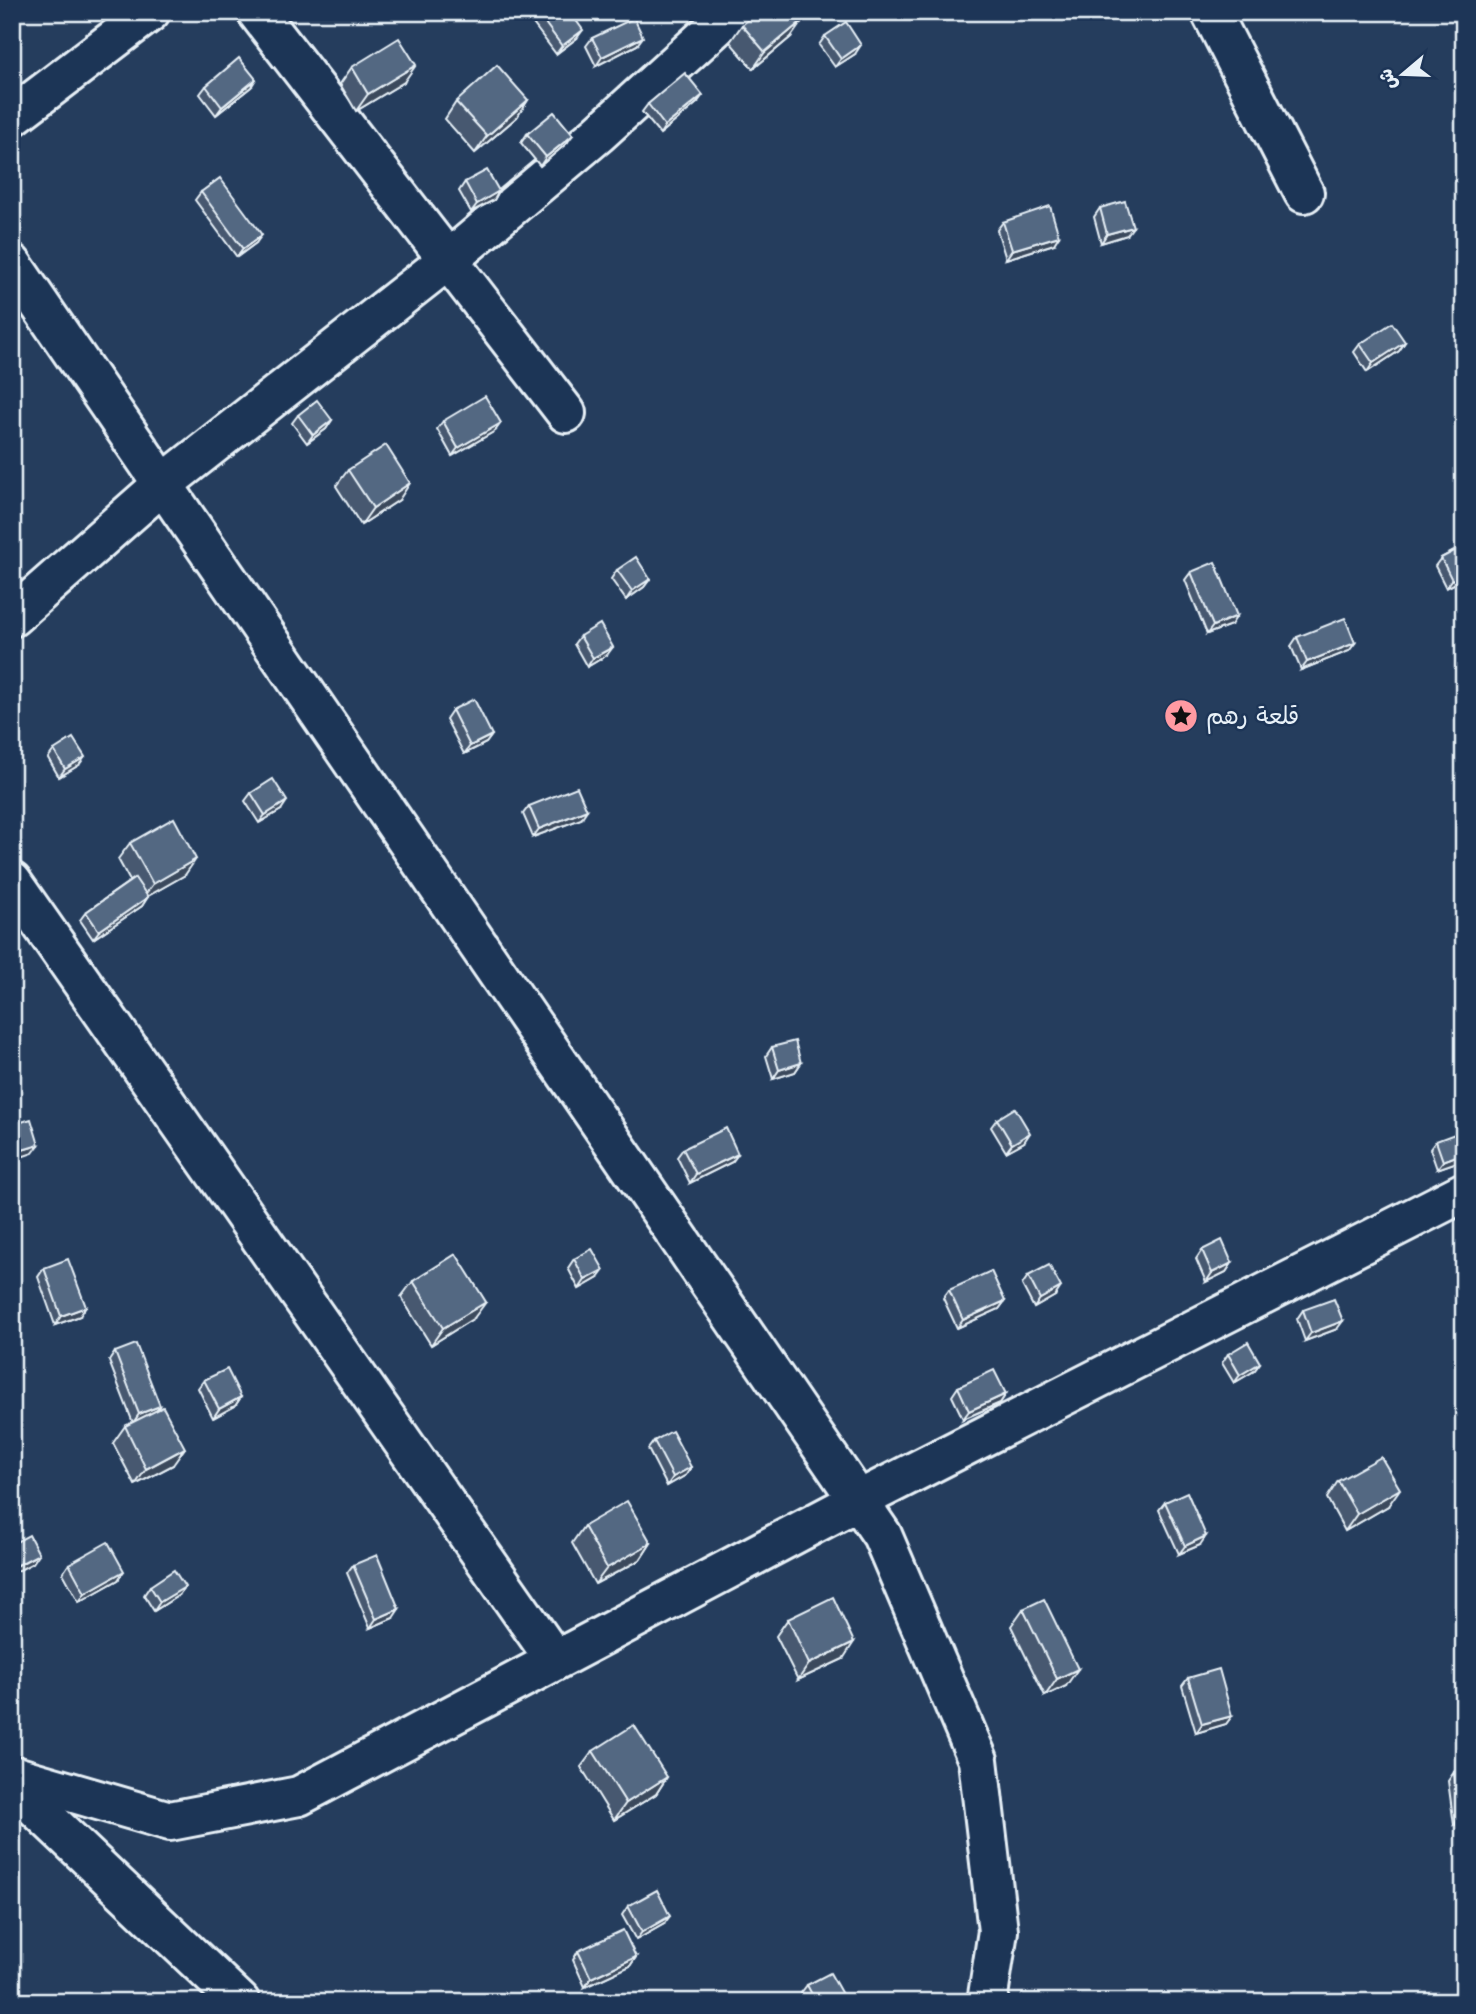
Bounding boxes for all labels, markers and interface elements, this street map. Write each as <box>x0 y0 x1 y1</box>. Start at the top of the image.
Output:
north arrow <box>1368 38 1438 108</box>
text: ش <box>1372 65 1403 93</box>
place icon: قلعة رهم <box>1162 697 1200 735</box>
place label: قلعة رهم <box>1206 700 1299 734</box>

